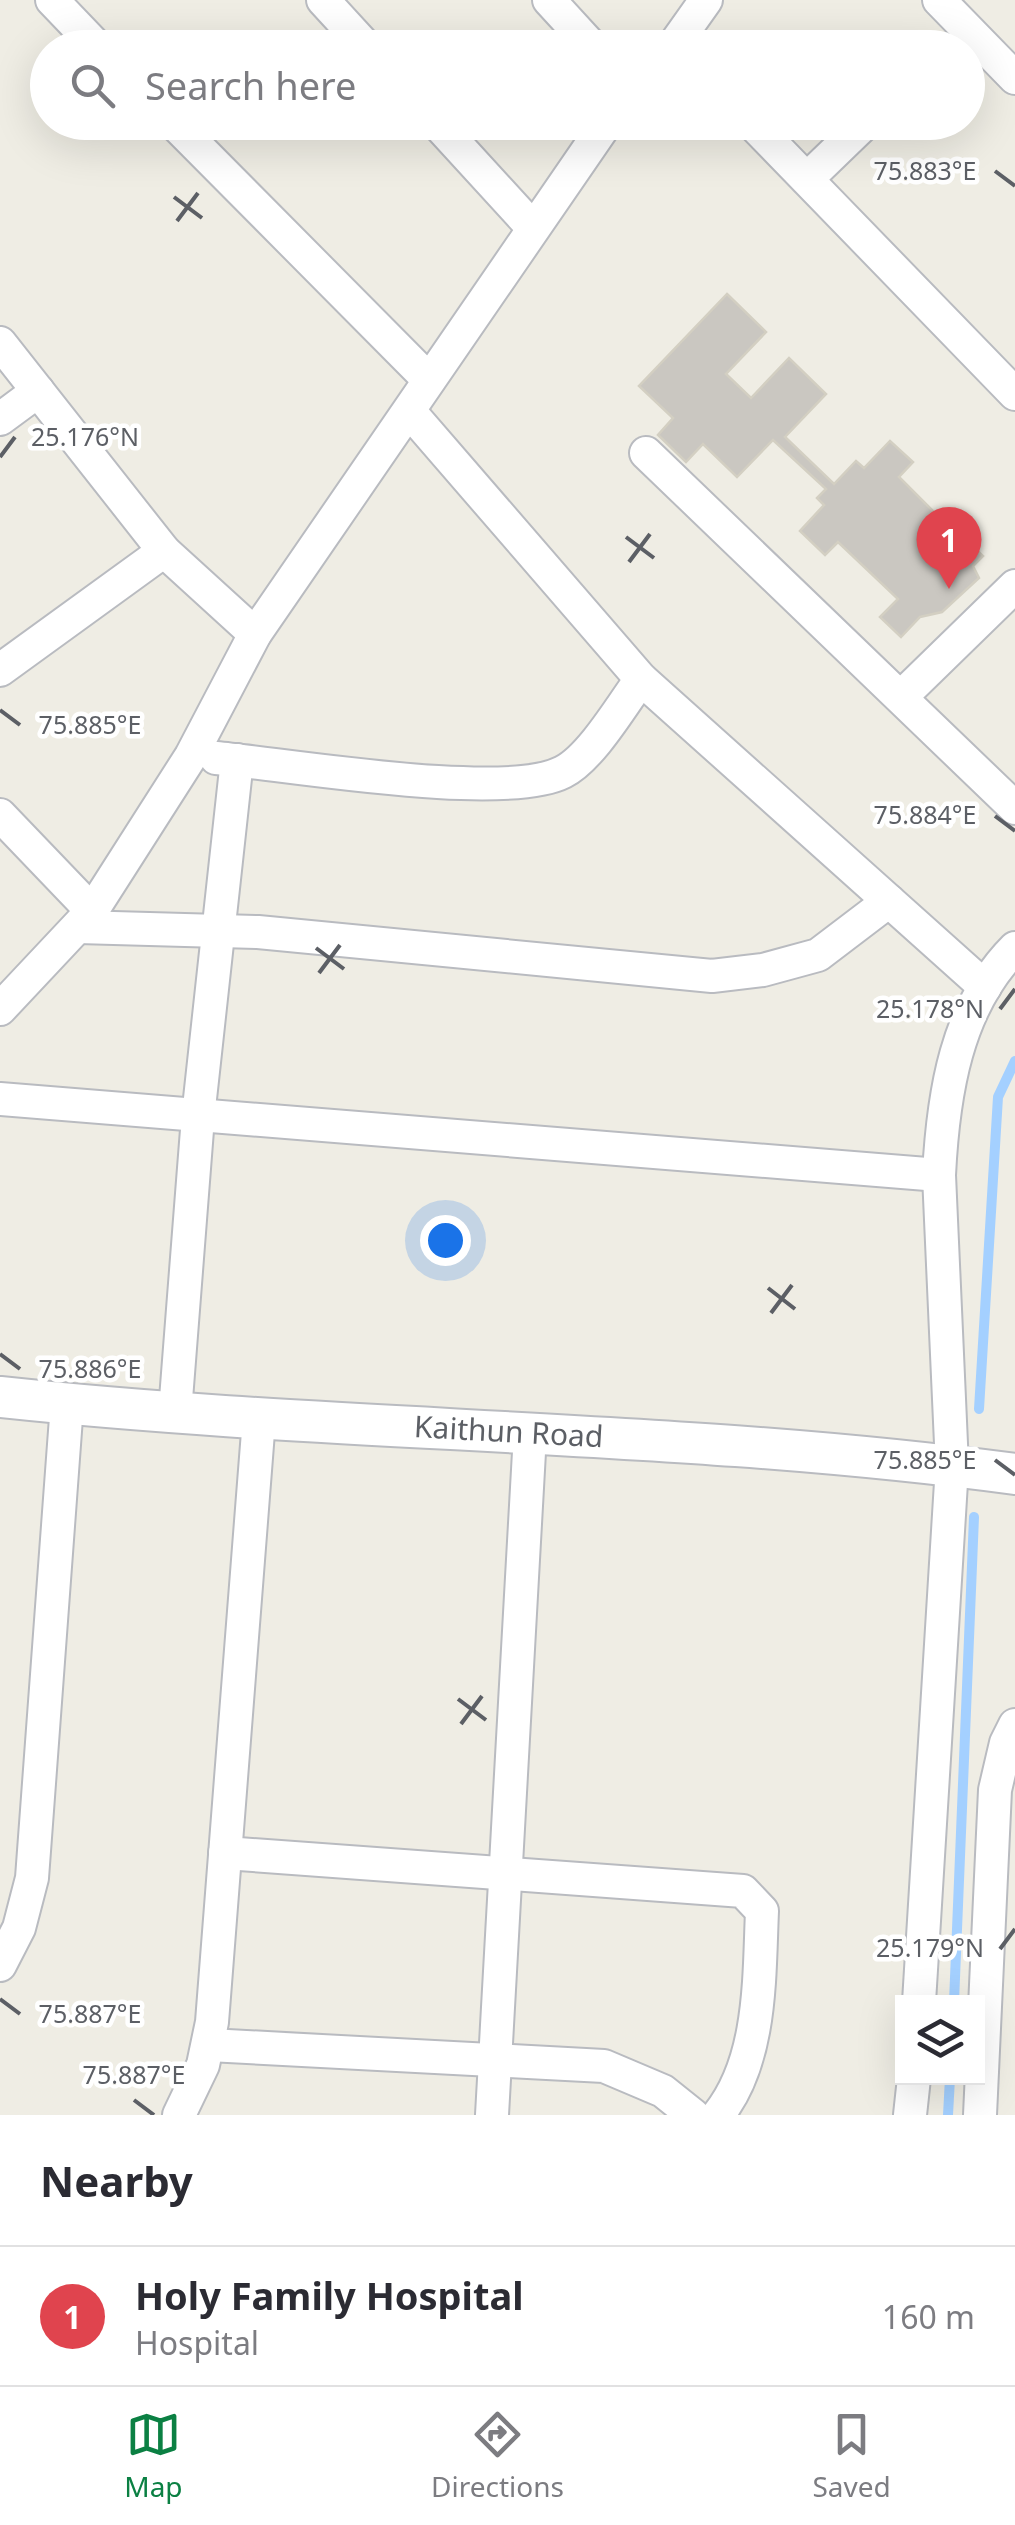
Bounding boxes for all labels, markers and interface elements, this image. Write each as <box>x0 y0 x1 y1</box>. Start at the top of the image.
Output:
search box <box>30 30 985 140</box>
icon: search <box>65 58 120 113</box>
text: Search here <box>145 59 356 111</box>
text: 75.883°E <box>874 153 976 187</box>
text: 25.176°N <box>31 419 139 453</box>
pin: 1 <box>916 506 982 589</box>
text: 75.885°E <box>39 707 141 741</box>
text: 75.884°E <box>874 797 976 831</box>
text: 25.178°N <box>876 991 984 1025</box>
your location <box>420 1215 471 1266</box>
text: 75.886°E <box>39 1351 141 1385</box>
street label: Kaithun Road <box>413 1405 605 1456</box>
text: 75.885°E <box>874 1442 976 1476</box>
text: 25.179°N <box>876 1930 984 1964</box>
map controls <box>895 1995 985 2085</box>
button: layers <box>895 1995 985 2085</box>
text: 75.887°E <box>39 1996 141 2030</box>
text: 75.887°E <box>83 2057 185 2091</box>
text: Nearby <box>40 2152 193 2209</box>
text: Holy Family Hospital <box>135 2269 524 2321</box>
text: 1 <box>63 2295 82 2338</box>
text: 160 m <box>882 2295 975 2338</box>
text: Hospital <box>135 2321 259 2364</box>
tab: Map <box>124 2407 183 2505</box>
tab: Directions <box>431 2407 564 2505</box>
tab: Saved <box>812 2407 891 2505</box>

